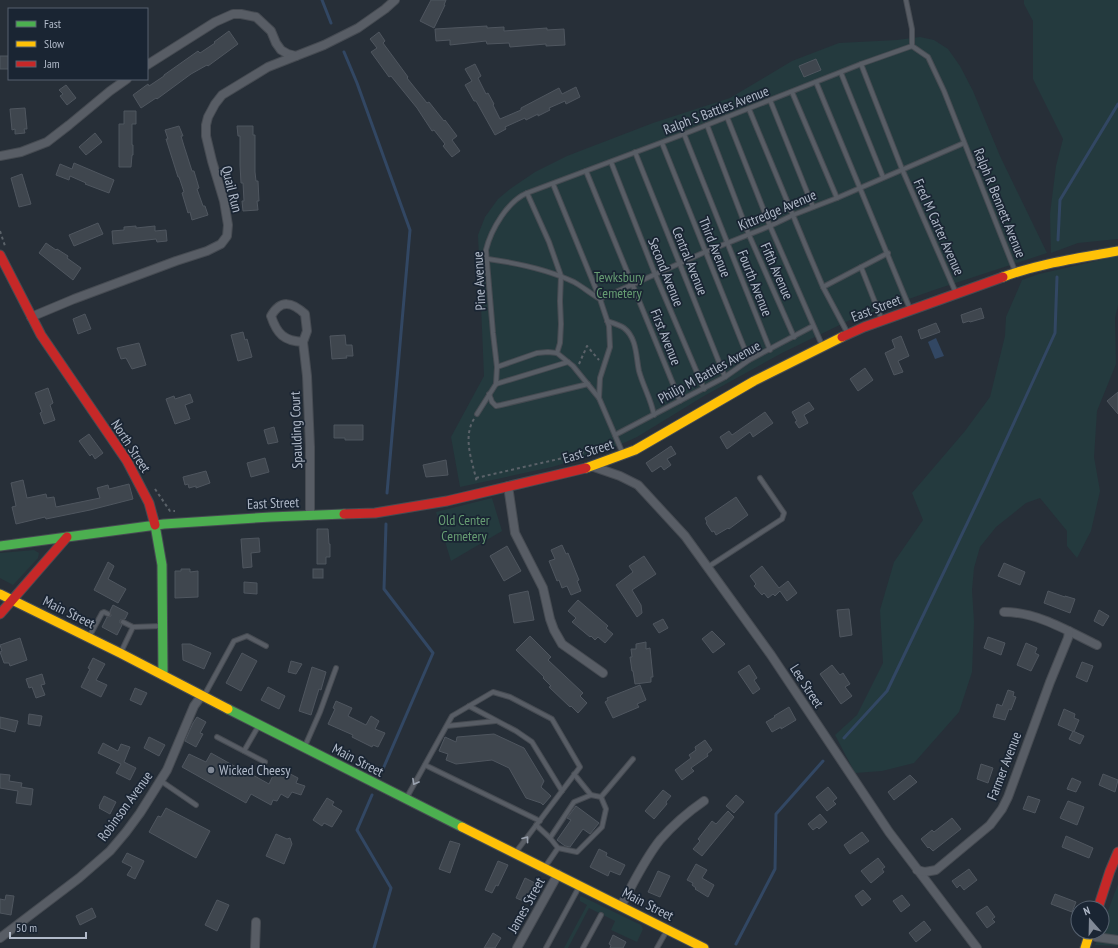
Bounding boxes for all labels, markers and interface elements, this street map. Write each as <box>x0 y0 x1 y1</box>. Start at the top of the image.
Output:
legend <box>8 8 148 80</box>
text: Fast <box>44 16 62 31</box>
text: Slow <box>44 36 65 51</box>
text: Jam <box>43 56 60 71</box>
street label: Ralph S Battles Avenue <box>661 82 771 138</box>
street label: Ralph R Bennett Avenue <box>970 146 1030 261</box>
street label: Quail Run <box>218 164 246 214</box>
street label: Fred M Carter Avenue <box>910 176 968 278</box>
street label: Kittredge Avenue <box>735 185 819 235</box>
street label: Third Avenue <box>695 214 735 280</box>
street label: Central Avenue <box>668 224 712 298</box>
street label: Second Avenue <box>644 235 688 309</box>
street label: Fifth Avenue <box>757 240 798 302</box>
street label: Fourth Avenue <box>734 247 777 319</box>
street label: Pine Avenue <box>468 251 490 311</box>
park label: Tewksbury Cemetery <box>594 268 645 302</box>
street label: East Street <box>848 290 904 326</box>
street label: First Avenue <box>647 306 686 368</box>
street label: Philip M Battles Avenue <box>655 336 764 408</box>
street label: Spaulding Court <box>286 391 306 469</box>
street label: North Street <box>107 416 155 476</box>
street label: East Street <box>560 435 616 467</box>
street label: East Street <box>247 493 300 513</box>
park label: Old Center Cemetery <box>438 511 490 545</box>
street label: Main Street <box>40 592 98 632</box>
street label: Lee Street <box>786 661 828 711</box>
street label: Farmer Avenue <box>983 729 1025 803</box>
street label: Main Street <box>329 739 387 781</box>
place label: Wicked Cheesy <box>219 761 291 779</box>
marker: Wicked Cheesy <box>206 765 216 775</box>
street label: Robinson Avenue <box>94 767 157 845</box>
one-way arrow <box>413 778 420 785</box>
one-way arrow <box>521 837 528 844</box>
street label: James Street <box>503 874 549 937</box>
street label: Main Street <box>619 883 677 925</box>
north arrow <box>1070 900 1110 940</box>
text: N <box>1081 903 1092 918</box>
scale bar <box>10 914 86 940</box>
text: 50 m <box>16 920 37 935</box>

